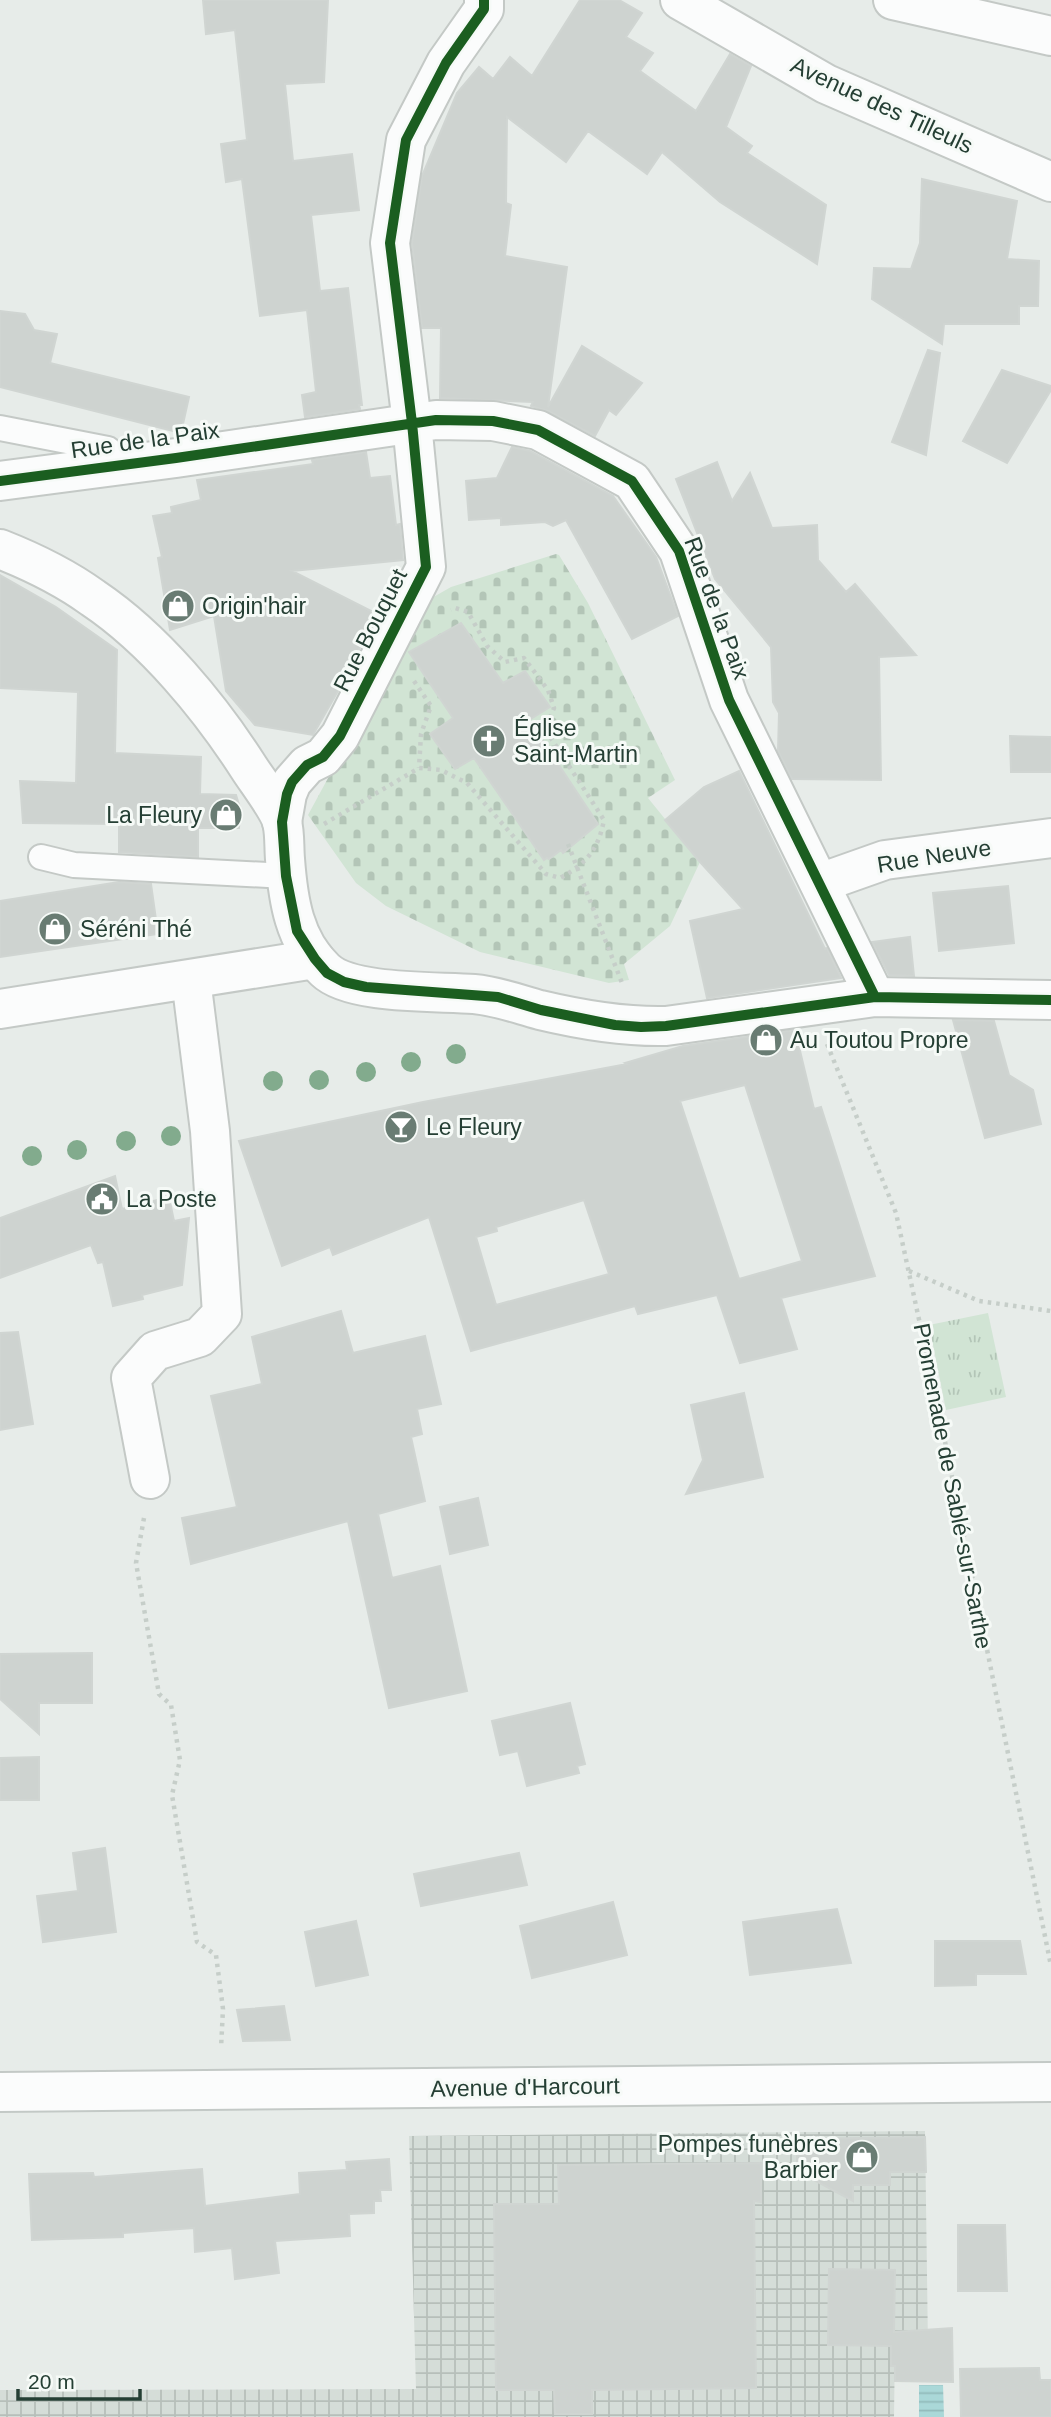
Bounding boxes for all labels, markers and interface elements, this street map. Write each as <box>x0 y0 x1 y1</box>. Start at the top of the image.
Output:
street label: Avenue des Tilleuls <box>787 51 977 159</box>
street label: Rue de la Paix <box>69 417 221 463</box>
street label: Rue de la Paix <box>679 533 755 683</box>
street label: Rue Bouquet <box>328 564 412 696</box>
shop icon: Origin'hair <box>159 587 197 625</box>
place label: Origin'hair <box>202 593 306 619</box>
place label: Église Saint-Martin <box>514 715 638 767</box>
church icon: Église Saint-Martin <box>470 722 508 760</box>
shop icon: La Fleury <box>207 796 245 834</box>
place label: La Fleury <box>106 802 202 828</box>
street label: Rue Neuve <box>875 834 993 878</box>
shop icon: Séréni Thé <box>36 910 74 948</box>
place label: Séréni Thé <box>80 916 192 942</box>
shop icon: Au Toutou Propre <box>747 1021 785 1059</box>
place label: Au Toutou Propre <box>790 1027 969 1053</box>
bar icon: Le Fleury <box>382 1108 420 1146</box>
place label: Le Fleury <box>426 1114 522 1140</box>
public building icon: La Poste <box>83 1180 121 1218</box>
place label: La Poste <box>126 1186 217 1212</box>
street label: Promenade de Sablé-sur-Sarthe <box>909 1321 997 1651</box>
street label: Avenue d'Harcourt <box>430 2072 620 2102</box>
place label: Pompes funèbres Barbier <box>658 2131 838 2183</box>
shop icon: Pompes funèbres Barbier <box>843 2138 881 2176</box>
scale bar <box>18 2358 140 2402</box>
text: 20 m <box>28 2370 75 2393</box>

